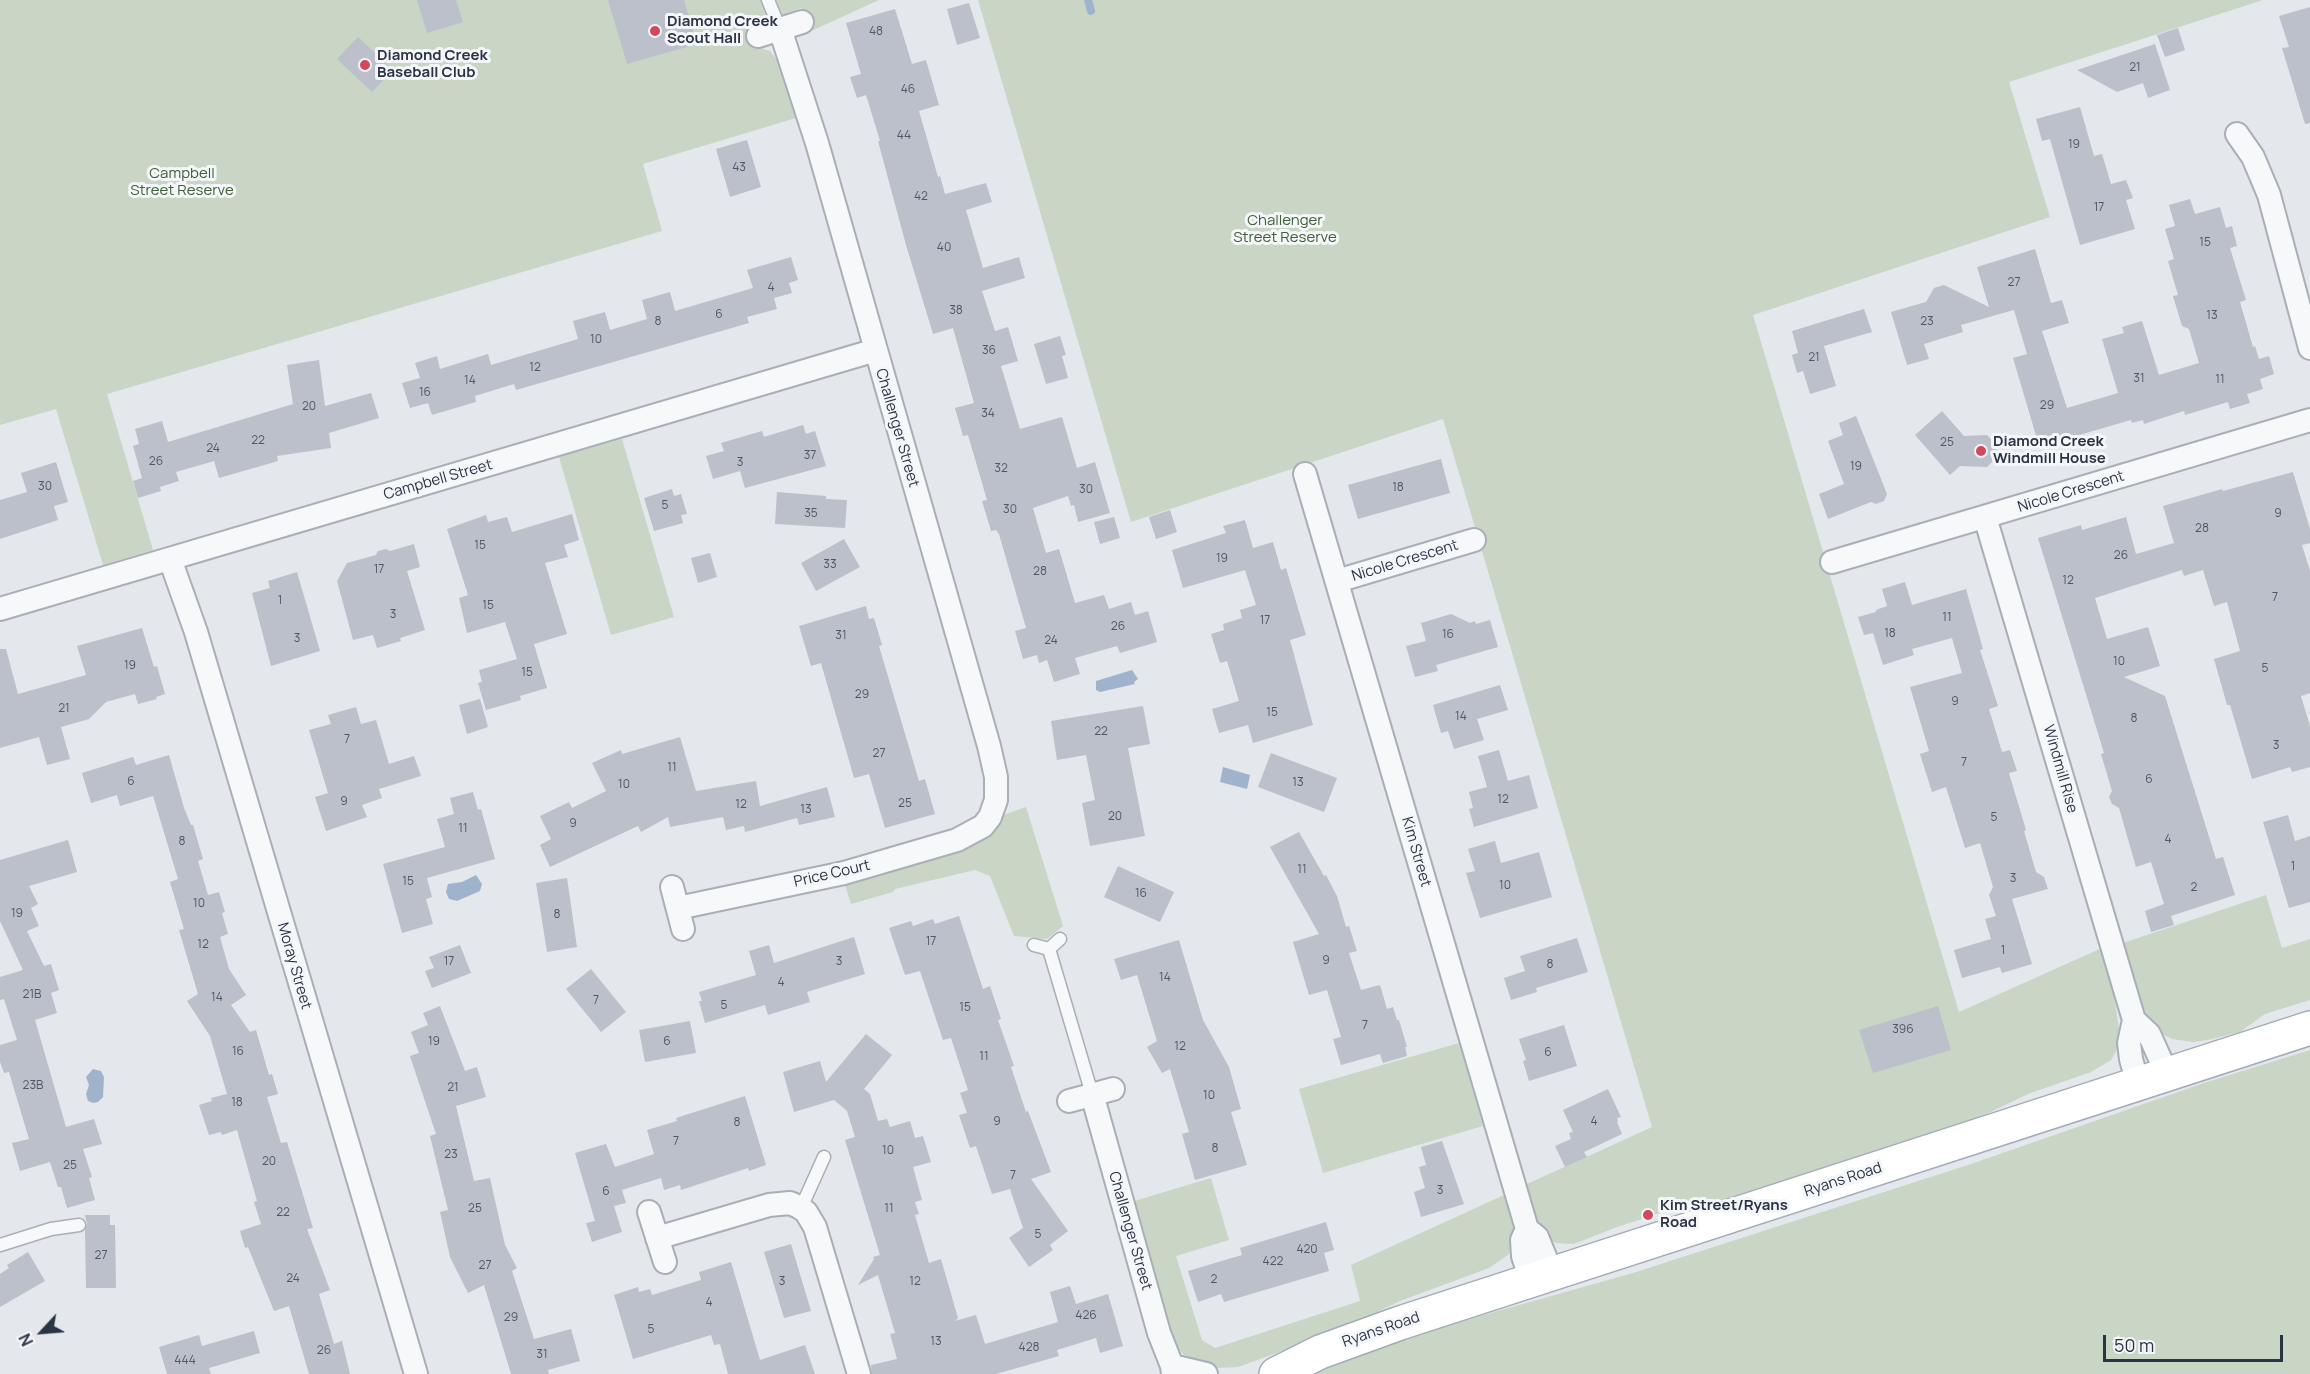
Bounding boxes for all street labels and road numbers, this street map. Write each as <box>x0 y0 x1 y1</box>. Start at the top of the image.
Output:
street label: Challenger Street <box>871 367 923 489</box>
street label: Campbell Street <box>382 456 494 504</box>
street label: Nicole Crescent <box>2016 467 2126 517</box>
street label: Nicole Crescent <box>1350 536 1460 586</box>
street label: Windmill Rise <box>2039 723 2081 815</box>
street label: Kim Street <box>1397 815 1435 889</box>
street label: Price Court <box>792 856 872 892</box>
street label: Moray Street <box>273 921 315 1011</box>
street label: Ryans Road <box>1802 1159 1884 1201</box>
street label: Challenger Street <box>1104 1170 1156 1292</box>
street label: Ryans Road <box>1340 1308 1422 1352</box>

